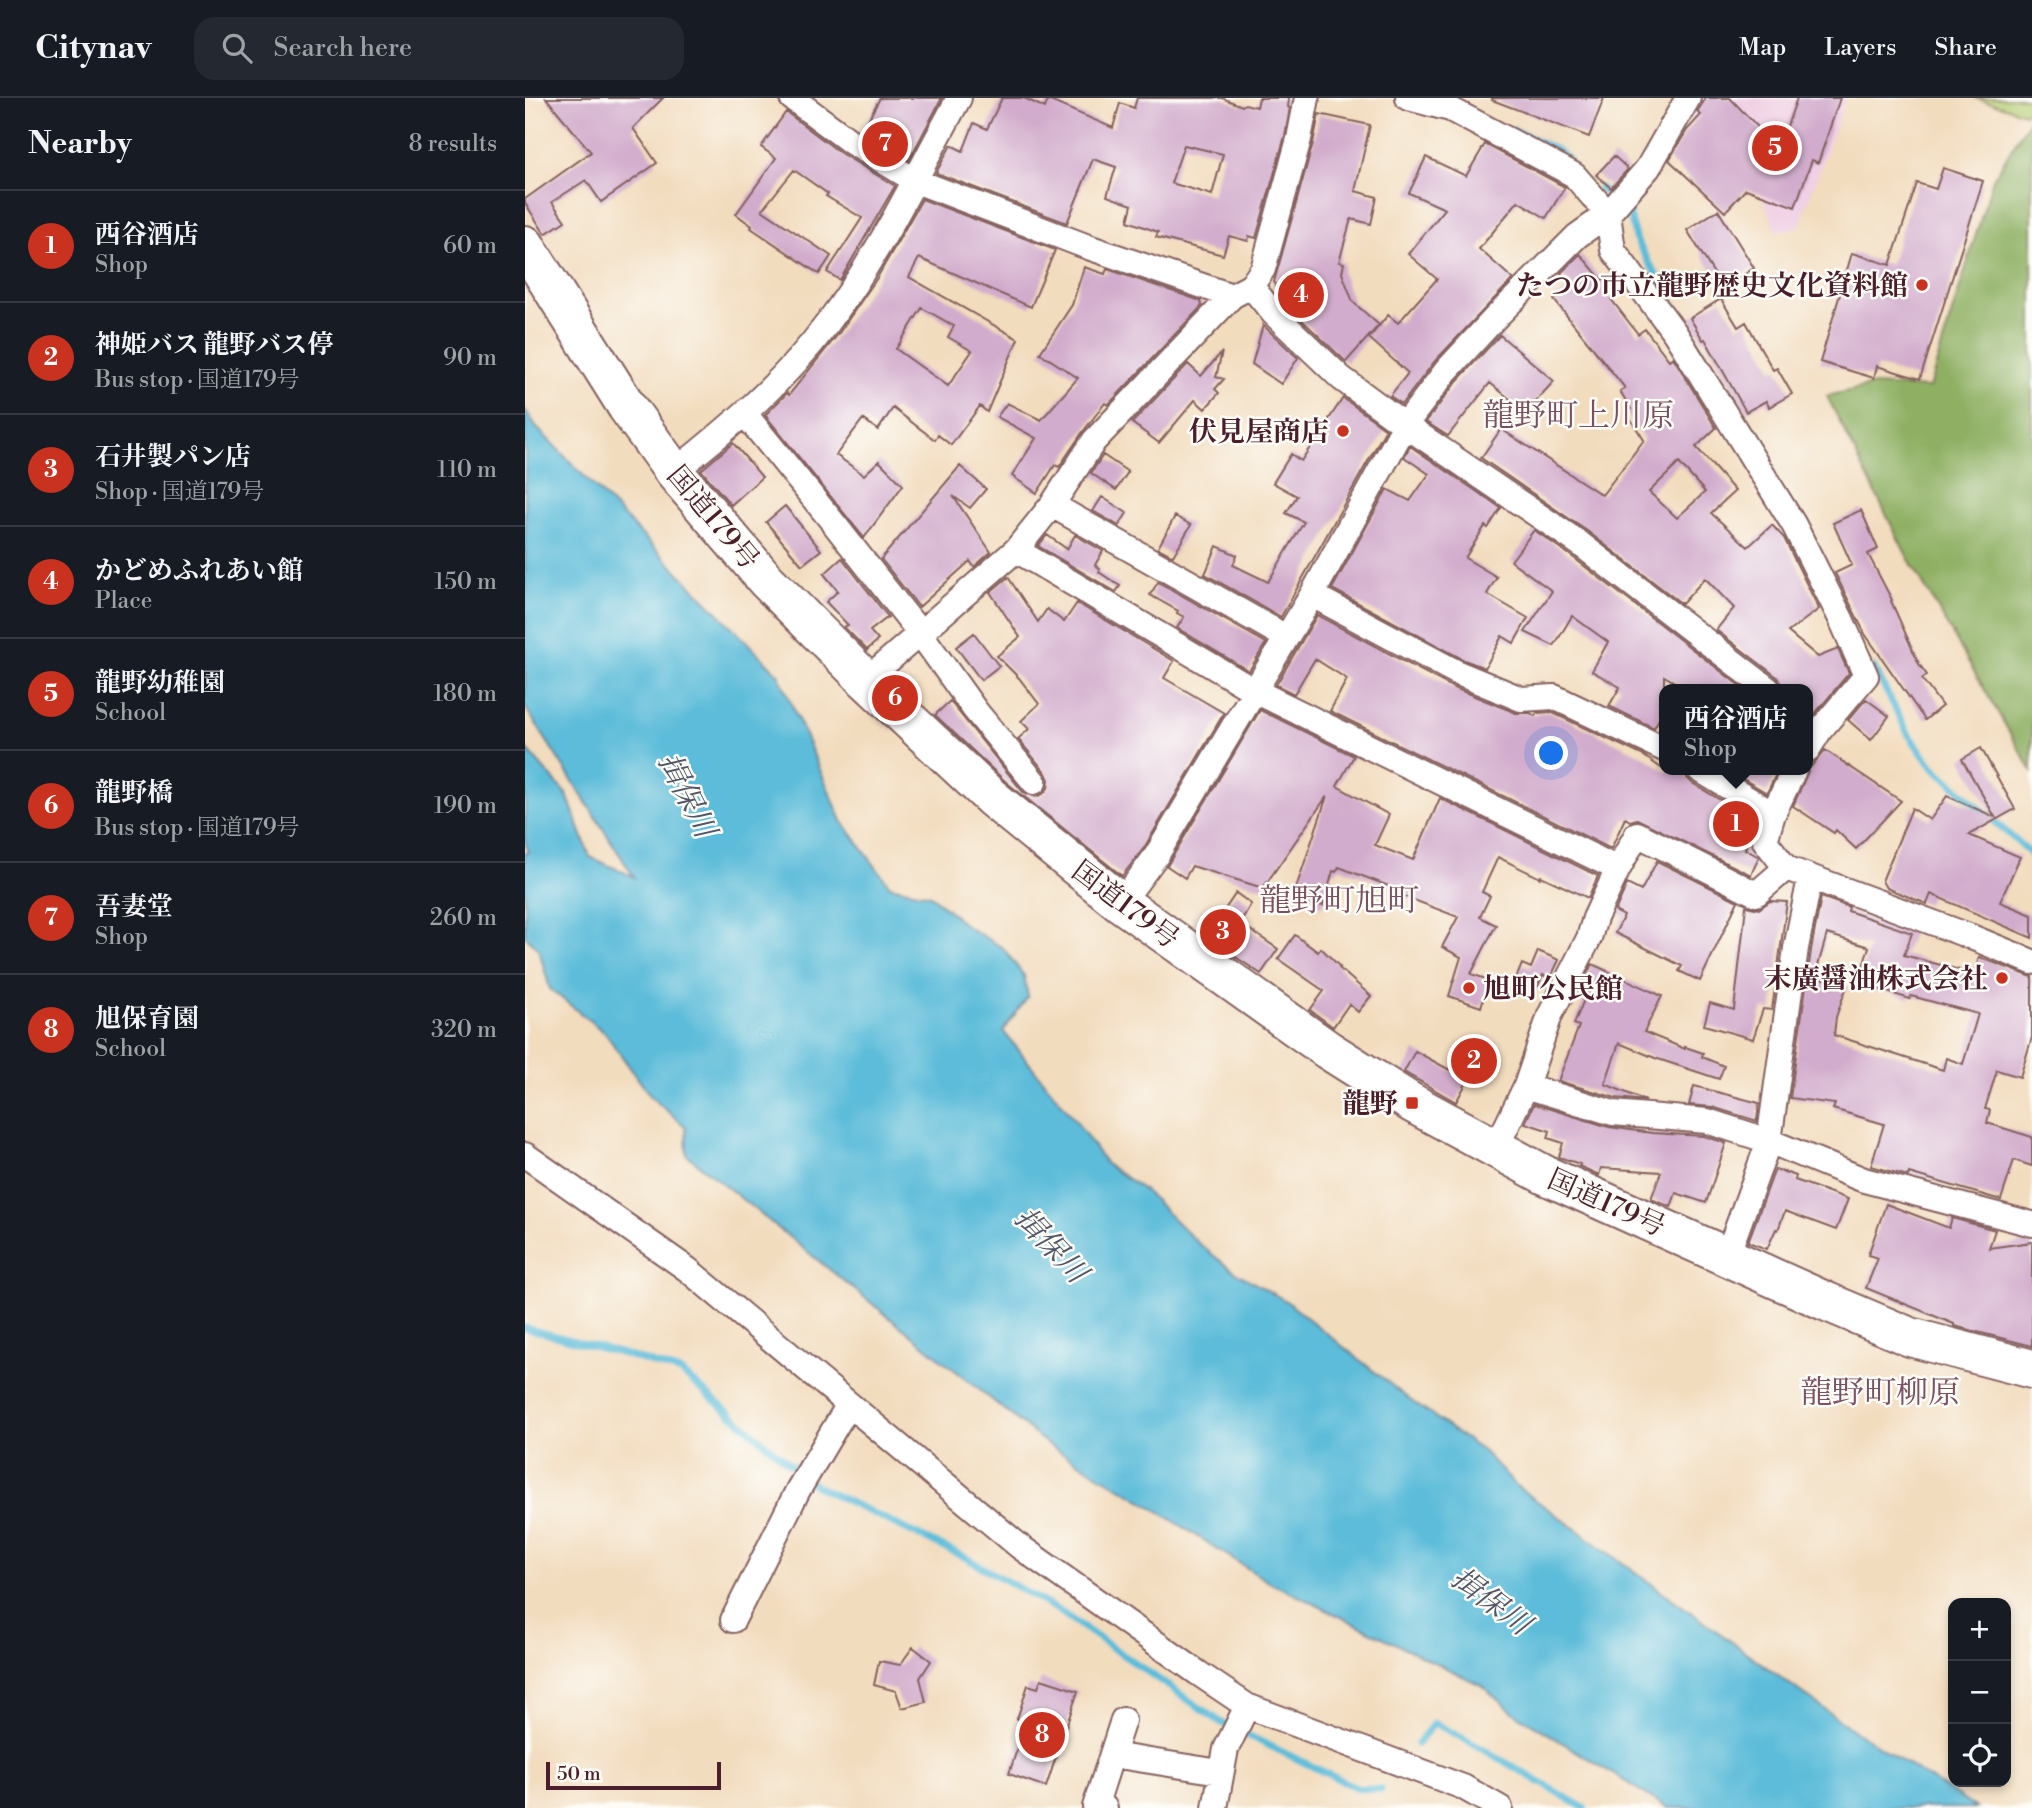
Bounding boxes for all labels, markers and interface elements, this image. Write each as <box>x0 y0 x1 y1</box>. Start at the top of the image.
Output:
search box <box>194 17 684 80</box>
text: Citynav <box>35 28 152 69</box>
icon: search <box>218 29 256 67</box>
text: Search here <box>274 32 412 64</box>
text: Map <box>1739 33 1786 63</box>
text: Layers <box>1824 33 1896 63</box>
text: Share <box>1934 33 1997 63</box>
pin: 7 <box>862 118 908 170</box>
pin: 5 <box>1752 122 1798 174</box>
text: Nearby <box>28 125 132 163</box>
text: 8 results <box>409 130 497 158</box>
text: 西谷酒店 <box>95 219 199 251</box>
text: 1 <box>45 232 57 260</box>
text: 60 m <box>443 232 497 260</box>
text: Shop <box>95 251 148 279</box>
pin: 4 <box>1278 269 1324 321</box>
place label: たつの市立龍野歴史文化資料館 <box>1516 269 1908 304</box>
marker: たつの市立龍野歴史文化資料館 <box>1914 277 1930 293</box>
text: 神姫バス 龍野バス停 <box>95 329 333 361</box>
text: 2 <box>44 344 58 372</box>
text: 90 m <box>443 344 497 372</box>
text: Bus stop · 国道179号 <box>95 366 300 394</box>
district label: 龍野町上川原 <box>1482 396 1674 436</box>
place label: 伏見屋商店 <box>1189 415 1329 450</box>
marker: 伏見屋商店 <box>1335 423 1351 439</box>
text: 石井製パン店 <box>95 441 251 473</box>
text: 3 <box>44 456 58 484</box>
text: 110 m <box>437 456 497 484</box>
street label: 国道179号 <box>659 459 767 577</box>
text: Shop · 国道179号 <box>95 478 264 506</box>
text: かどめふれあい館 <box>95 555 303 587</box>
text: 4 <box>43 568 59 596</box>
text: 150 m <box>434 568 497 596</box>
text: Place <box>95 587 152 615</box>
text: 龍野幼稚園 <box>95 667 225 699</box>
pin: 6 <box>872 672 918 724</box>
text: 5 <box>44 680 58 708</box>
text: 180 m <box>433 680 497 708</box>
popup <box>1659 684 1813 775</box>
text: School <box>95 699 166 727</box>
text: 西谷酒店 <box>1684 703 1788 735</box>
text: Shop <box>1684 735 1737 763</box>
your location <box>1534 736 1568 770</box>
water label: 揖保川 <box>649 747 725 847</box>
text: 龍野橋 <box>95 777 173 809</box>
text: 6 <box>44 792 58 820</box>
text: 190 m <box>434 792 497 820</box>
pin: 1 <box>1713 798 1759 850</box>
text: Bus stop · 国道179号 <box>95 814 300 842</box>
street label: 国道179号 <box>1065 854 1186 957</box>
district label: 龍野町旭町 <box>1259 881 1419 921</box>
text: 吾妻堂 <box>95 891 173 923</box>
text: 7 <box>44 904 58 932</box>
text: 260 m <box>430 904 497 932</box>
pin: 3 <box>1200 906 1246 958</box>
text: Shop <box>95 923 148 951</box>
place label: 末廣醤油株式会社 <box>1764 962 1988 997</box>
marker: 末廣醤油株式会社 <box>1994 970 2010 986</box>
place label: 旭町公民館 <box>1483 972 1623 1007</box>
marker: 旭町公民館 <box>1461 980 1477 996</box>
text: 旭保育園 <box>95 1003 199 1035</box>
text: 8 <box>44 1016 58 1044</box>
text: 320 m <box>431 1016 497 1044</box>
text: School <box>95 1035 166 1063</box>
pin: 2 <box>1451 1035 1497 1087</box>
place label: 龍野 <box>1342 1087 1398 1122</box>
marker: 龍野 <box>1404 1095 1420 1111</box>
street label: 国道179号 <box>1542 1162 1671 1245</box>
water label: 揖保川 <box>1006 1200 1097 1294</box>
district label: 龍野町柳原 <box>1800 1373 1960 1413</box>
water label: 揖保川 <box>1443 1560 1540 1646</box>
map controls <box>1948 1598 2011 1787</box>
button: + <box>1948 1598 2011 1661</box>
button: − <box>1948 1661 2011 1724</box>
pin: 8 <box>1019 1709 1065 1761</box>
button: locate <box>1948 1724 2011 1787</box>
scale bar <box>546 1759 721 1791</box>
text: 50 m <box>557 1762 601 1786</box>

